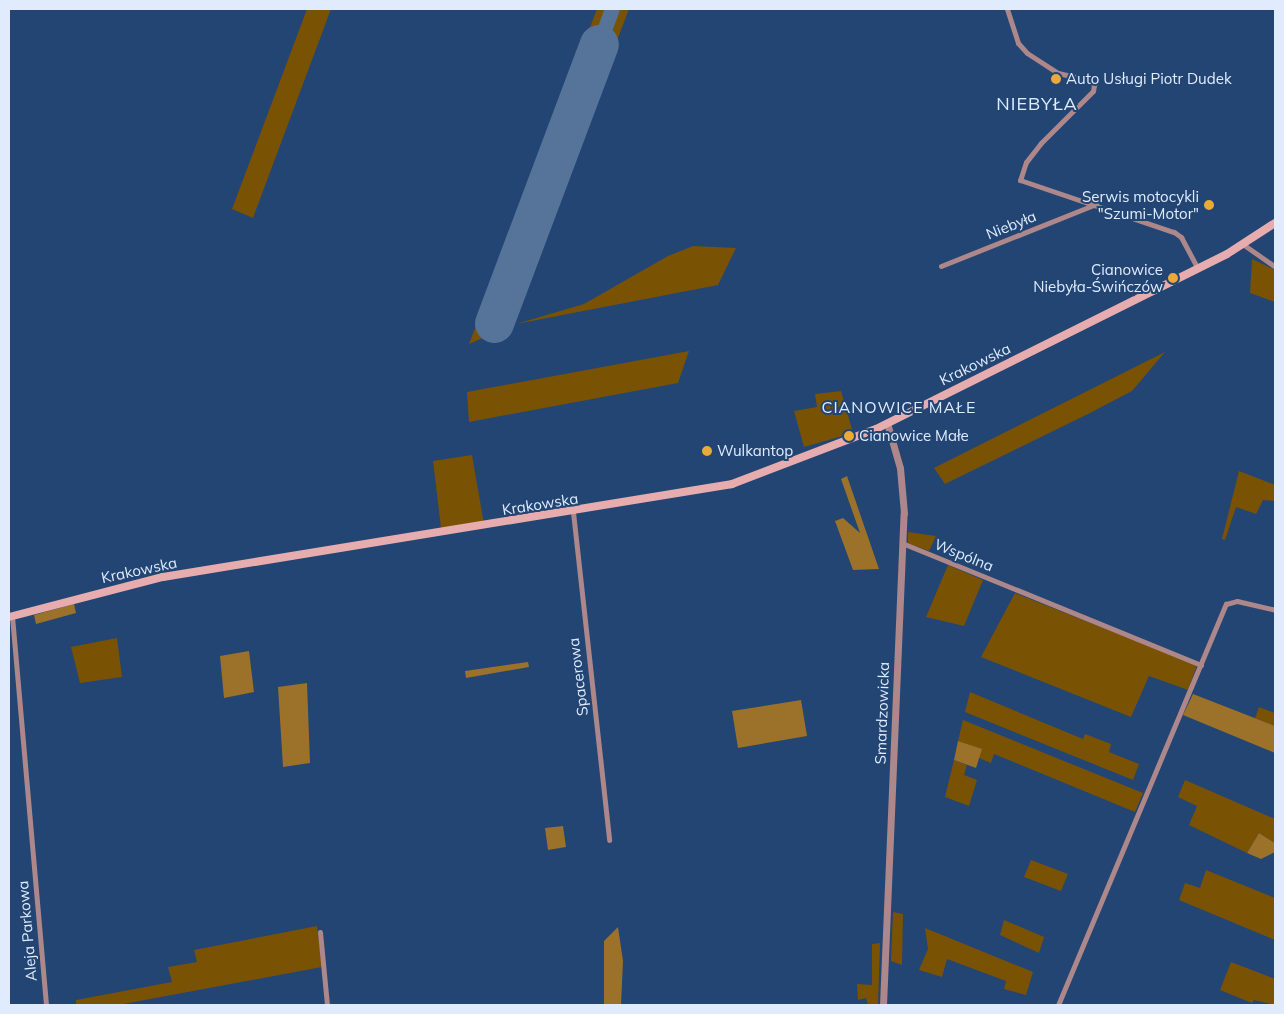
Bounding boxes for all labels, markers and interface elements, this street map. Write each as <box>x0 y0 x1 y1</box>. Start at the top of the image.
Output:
place label: Auto Usługi Piotr Dudek <box>1066 70 1232 88</box>
marker: Auto Usługi Piotr Dudek <box>1050 73 1062 85</box>
district label: NIEBYŁA <box>995 93 1079 115</box>
place label: Serwis motocykli "Szumi-Motor" <box>1082 187 1199 222</box>
marker: Serwis motocykli "Szumi-Motor" <box>1203 199 1215 211</box>
street label: Niebyła <box>983 207 1039 243</box>
place label: Cianowice Niebyła-Świńczów <box>1033 260 1163 295</box>
marker: Cianowice Niebyła-Świńczów <box>1167 272 1179 284</box>
street label: Krakowska <box>937 339 1013 389</box>
district label: CIANOWICE MAŁE <box>820 397 978 417</box>
place label: Cianowice Małe <box>859 427 969 445</box>
marker: Cianowice Małe <box>843 430 855 442</box>
place label: Wulkantop <box>717 442 793 460</box>
marker: Wulkantop <box>701 445 713 457</box>
street label: Krakowska <box>501 489 579 519</box>
street label: Wspólna <box>932 535 996 575</box>
street label: Krakowska <box>100 553 178 587</box>
street label: Spacerowa <box>564 637 592 717</box>
street label: Smardzowicka <box>871 661 893 765</box>
street label: Aleja Parkowa <box>14 880 40 982</box>

